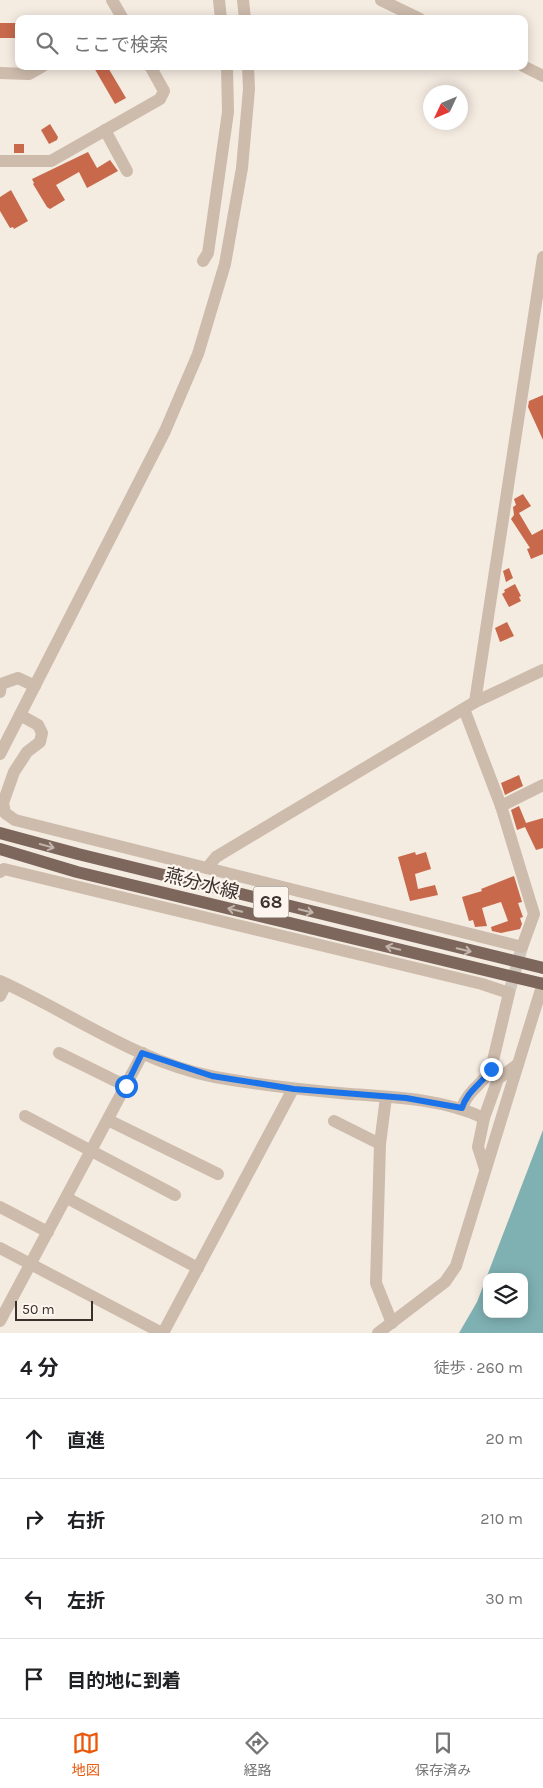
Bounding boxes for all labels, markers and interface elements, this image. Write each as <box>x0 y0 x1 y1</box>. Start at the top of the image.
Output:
search box <box>15 15 528 70</box>
icon: search <box>33 29 61 57</box>
text: ここで検索 <box>73 34 168 56</box>
north arrow <box>423 85 468 130</box>
one-way arrow <box>39 841 55 851</box>
street label: 燕分水線 <box>162 864 241 904</box>
road number: 68 <box>254 886 288 918</box>
one-way arrow <box>228 905 244 914</box>
one-way arrow <box>298 907 314 916</box>
one-way arrow <box>386 943 402 952</box>
one-way arrow <box>456 946 472 955</box>
route end <box>480 1058 503 1081</box>
route start <box>115 1075 138 1098</box>
map controls <box>483 1273 528 1318</box>
button: layers <box>483 1273 528 1318</box>
scale bar <box>15 1298 92 1321</box>
text: 50 m <box>22 1301 55 1318</box>
text: 4 分 <box>20 1356 59 1380</box>
text: 徒歩 · 260 m <box>434 1358 523 1377</box>
icon: ahead <box>20 1425 48 1453</box>
text: 20 m <box>485 1429 523 1448</box>
text: 直進 <box>67 1430 105 1452</box>
icon: right <box>20 1505 48 1533</box>
text: 210 m <box>480 1509 523 1528</box>
text: 右折 <box>67 1510 105 1532</box>
icon: left <box>20 1585 48 1613</box>
text: 30 m <box>485 1589 523 1608</box>
text: 左折 <box>67 1590 105 1612</box>
icon: arrive <box>20 1665 48 1693</box>
text: 目的地に到着 <box>67 1670 181 1692</box>
tab: 地図 <box>72 1729 100 1779</box>
tab: 経路 <box>243 1729 271 1779</box>
tab: 保存済み <box>415 1729 471 1779</box>

